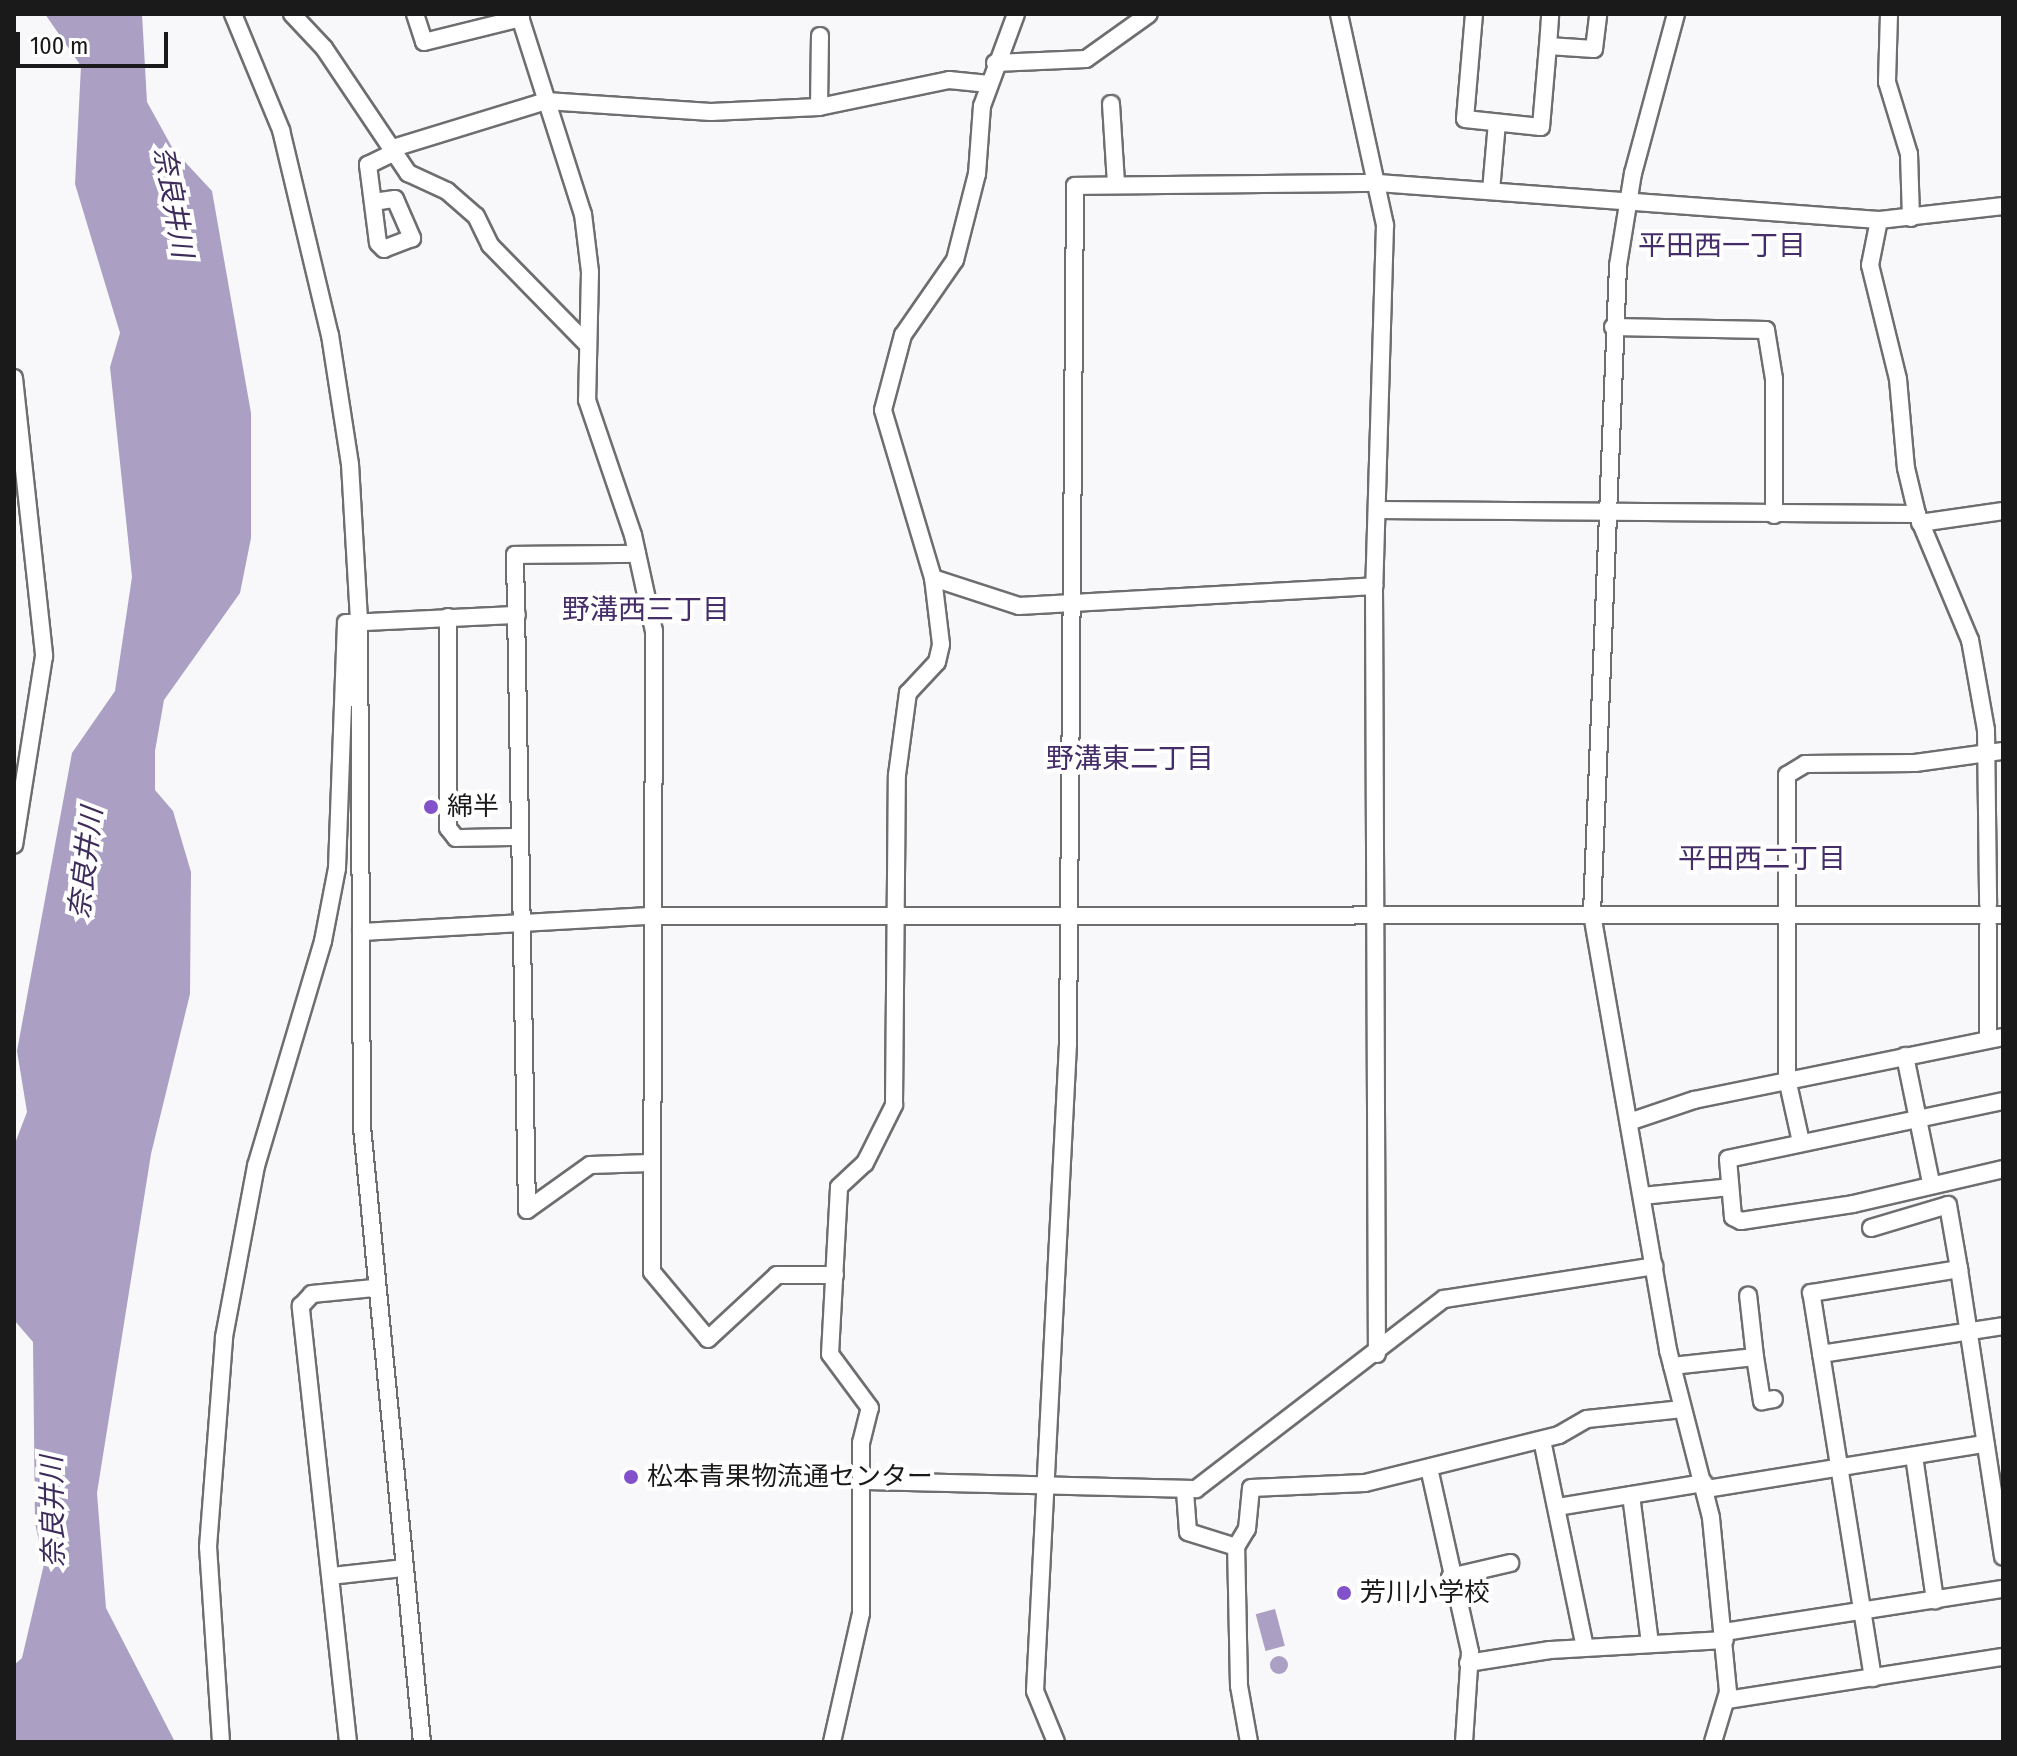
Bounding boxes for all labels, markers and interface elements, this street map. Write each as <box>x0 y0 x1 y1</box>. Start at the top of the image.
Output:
scale bar <box>20 16 172 66</box>
text: 100 m <box>30 32 88 60</box>
water label: 奈良井川 <box>147 144 199 260</box>
district label: 平田西一丁目 <box>1638 229 1806 263</box>
district label: 野溝西三丁目 <box>562 593 730 627</box>
district label: 野溝東二丁目 <box>1046 742 1214 776</box>
place label: 綿半 <box>447 791 499 823</box>
marker: 綿半 <box>422 798 440 816</box>
water label: 奈良井川 <box>63 805 109 921</box>
district label: 平田西二丁目 <box>1678 842 1846 876</box>
water label: 奈良井川 <box>35 1456 71 1568</box>
place label: 松本青果物流通センター <box>647 1461 933 1493</box>
marker: 松本青果物流通センター <box>622 1468 640 1486</box>
place label: 芳川小学校 <box>1360 1577 1490 1609</box>
marker: 芳川小学校 <box>1335 1584 1353 1602</box>

